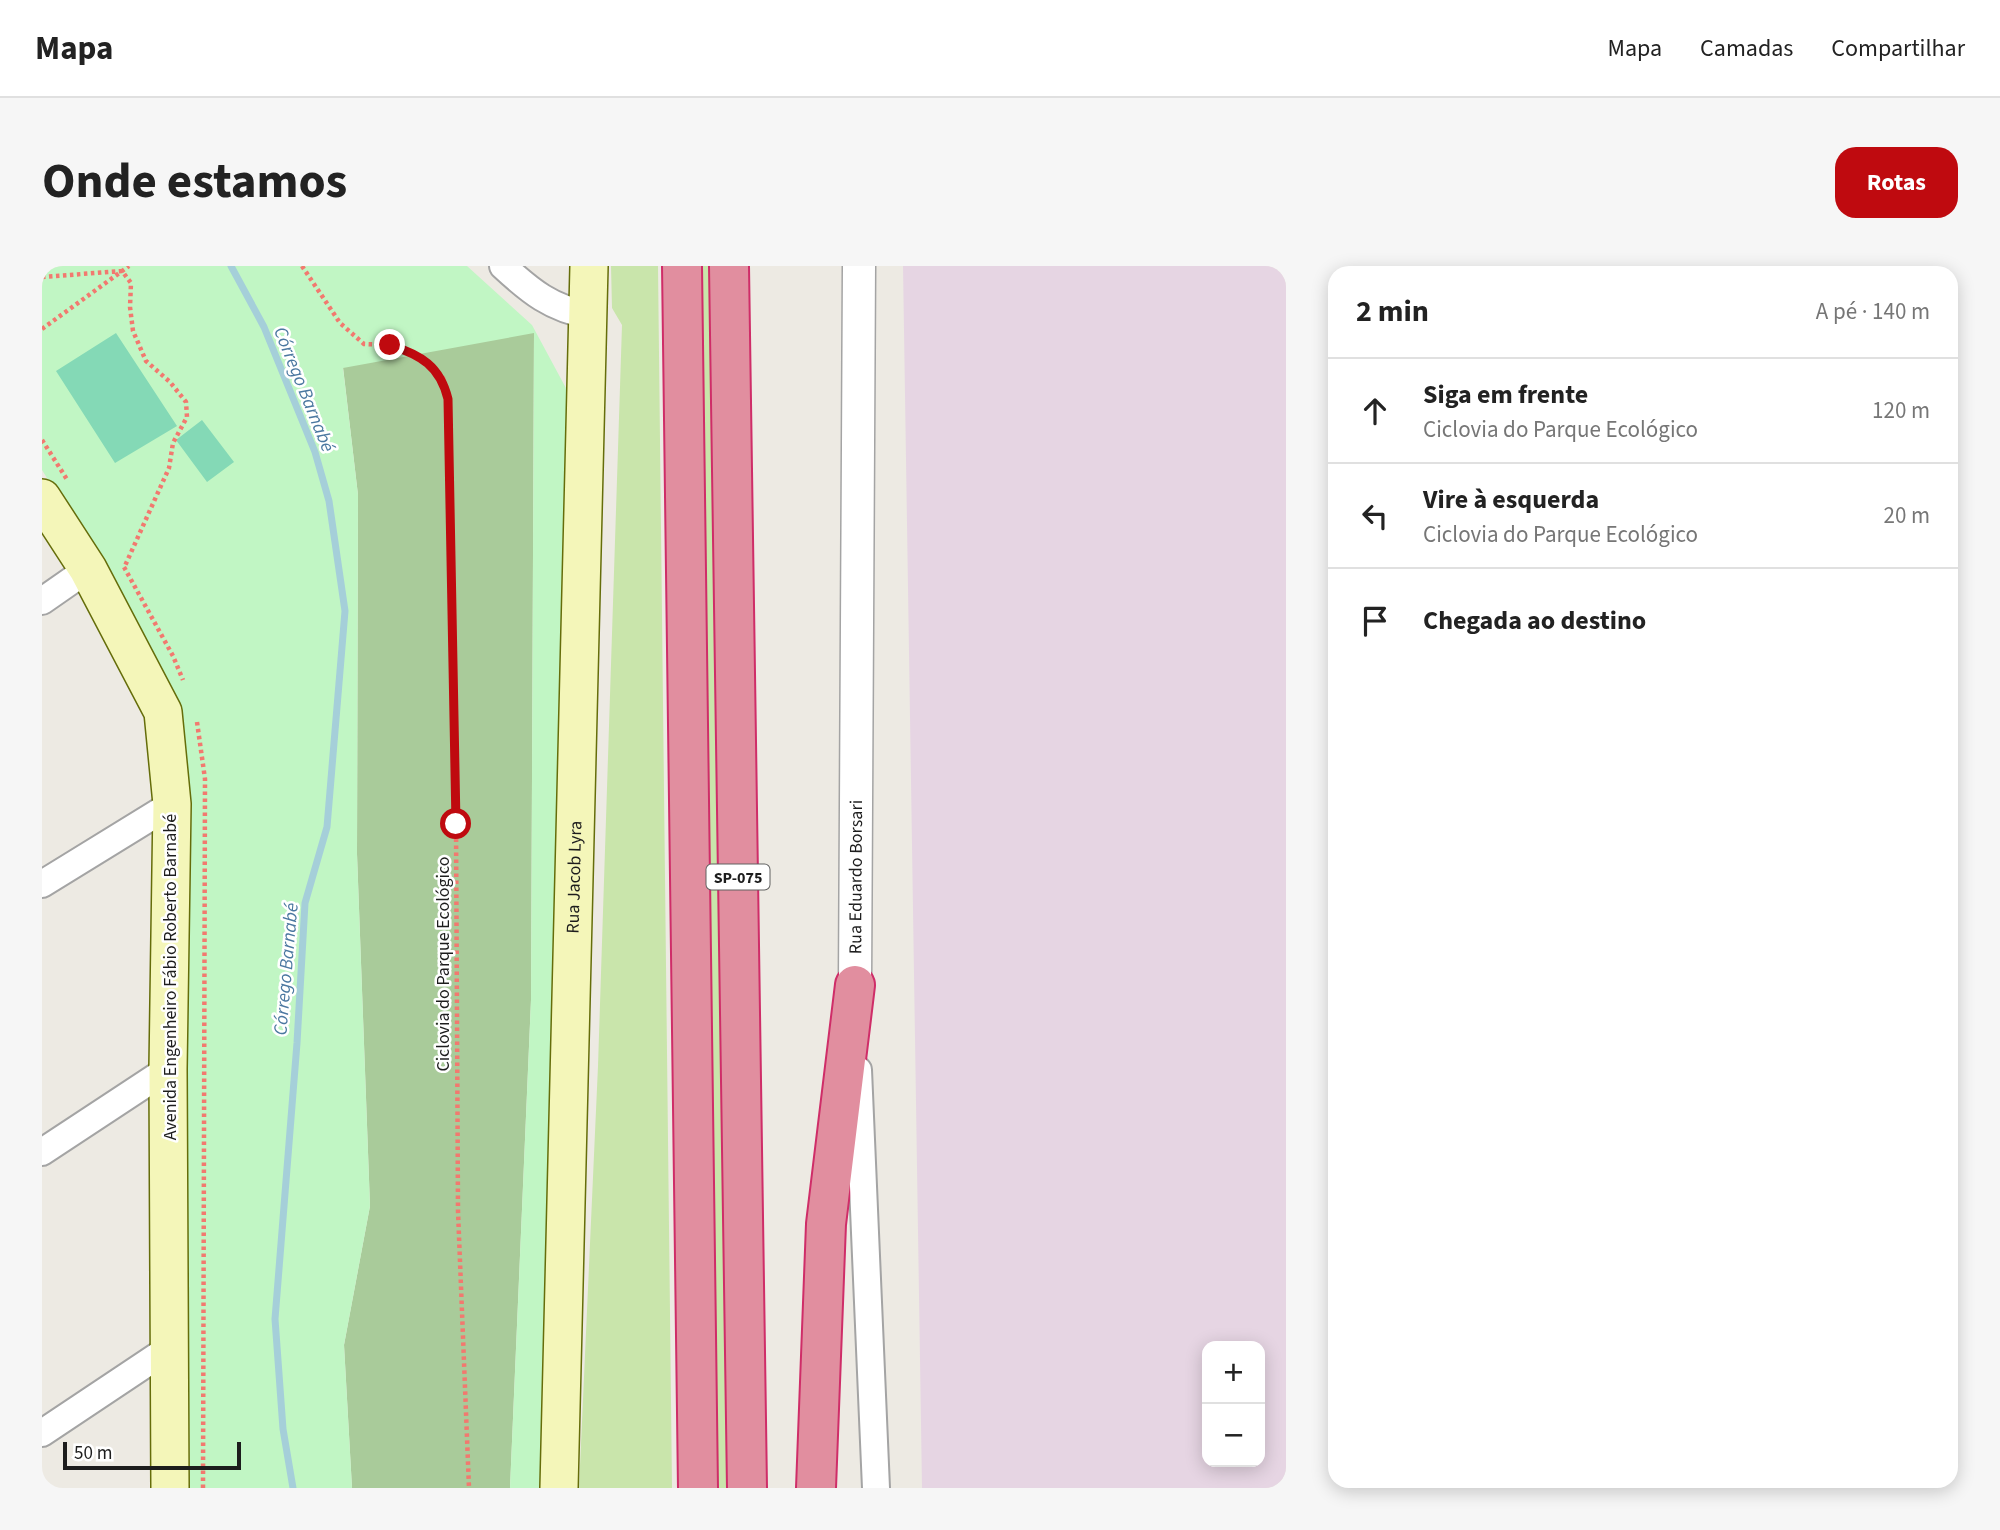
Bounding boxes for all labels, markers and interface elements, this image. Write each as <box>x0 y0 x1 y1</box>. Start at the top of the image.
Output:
text: Mapa <box>35 25 113 72</box>
text: Mapa <box>1607 31 1662 66</box>
text: Camadas <box>1700 31 1793 66</box>
text: Compartilhar <box>1831 31 1965 66</box>
text: Onde estamos <box>42 147 347 217</box>
button: Rotas <box>1835 147 1958 218</box>
text: 2 min <box>1356 290 1429 333</box>
text: A pé · 140 m <box>1816 295 1930 328</box>
water label: Córrego Barnabé <box>266 323 341 457</box>
route end <box>374 329 405 360</box>
text: Siga em frente <box>1423 376 1588 413</box>
icon: ahead <box>1356 392 1394 430</box>
text: 120 m <box>1872 394 1930 427</box>
text: Ciclovia do Parque Ecológico <box>1423 413 1698 446</box>
text: Vire à esquerda <box>1423 481 1599 518</box>
icon: left <box>1356 497 1394 535</box>
text: 20 m <box>1883 499 1930 532</box>
text: Ciclovia do Parque Ecológico <box>1423 518 1698 551</box>
icon: arrive <box>1356 602 1394 640</box>
text: Chegada ao destino <box>1423 602 1646 639</box>
street label: Rua Eduardo Borsari <box>843 800 869 954</box>
route start <box>440 808 471 839</box>
street label: Avenida Engenheiro Fábio Roberto Barnabé <box>158 814 183 1140</box>
street label: Rua Jacob Lyra <box>561 820 588 934</box>
street label: Ciclovia do Parque Ecológico <box>431 856 456 1072</box>
road number: SP-075 <box>706 864 770 890</box>
water label: Córrego Barnabé <box>267 901 306 1036</box>
map controls <box>1202 1341 1265 1467</box>
button: + <box>1202 1341 1265 1404</box>
button: − <box>1202 1404 1265 1467</box>
scale bar <box>63 1439 242 1471</box>
text: 50 m <box>74 1440 112 1467</box>

